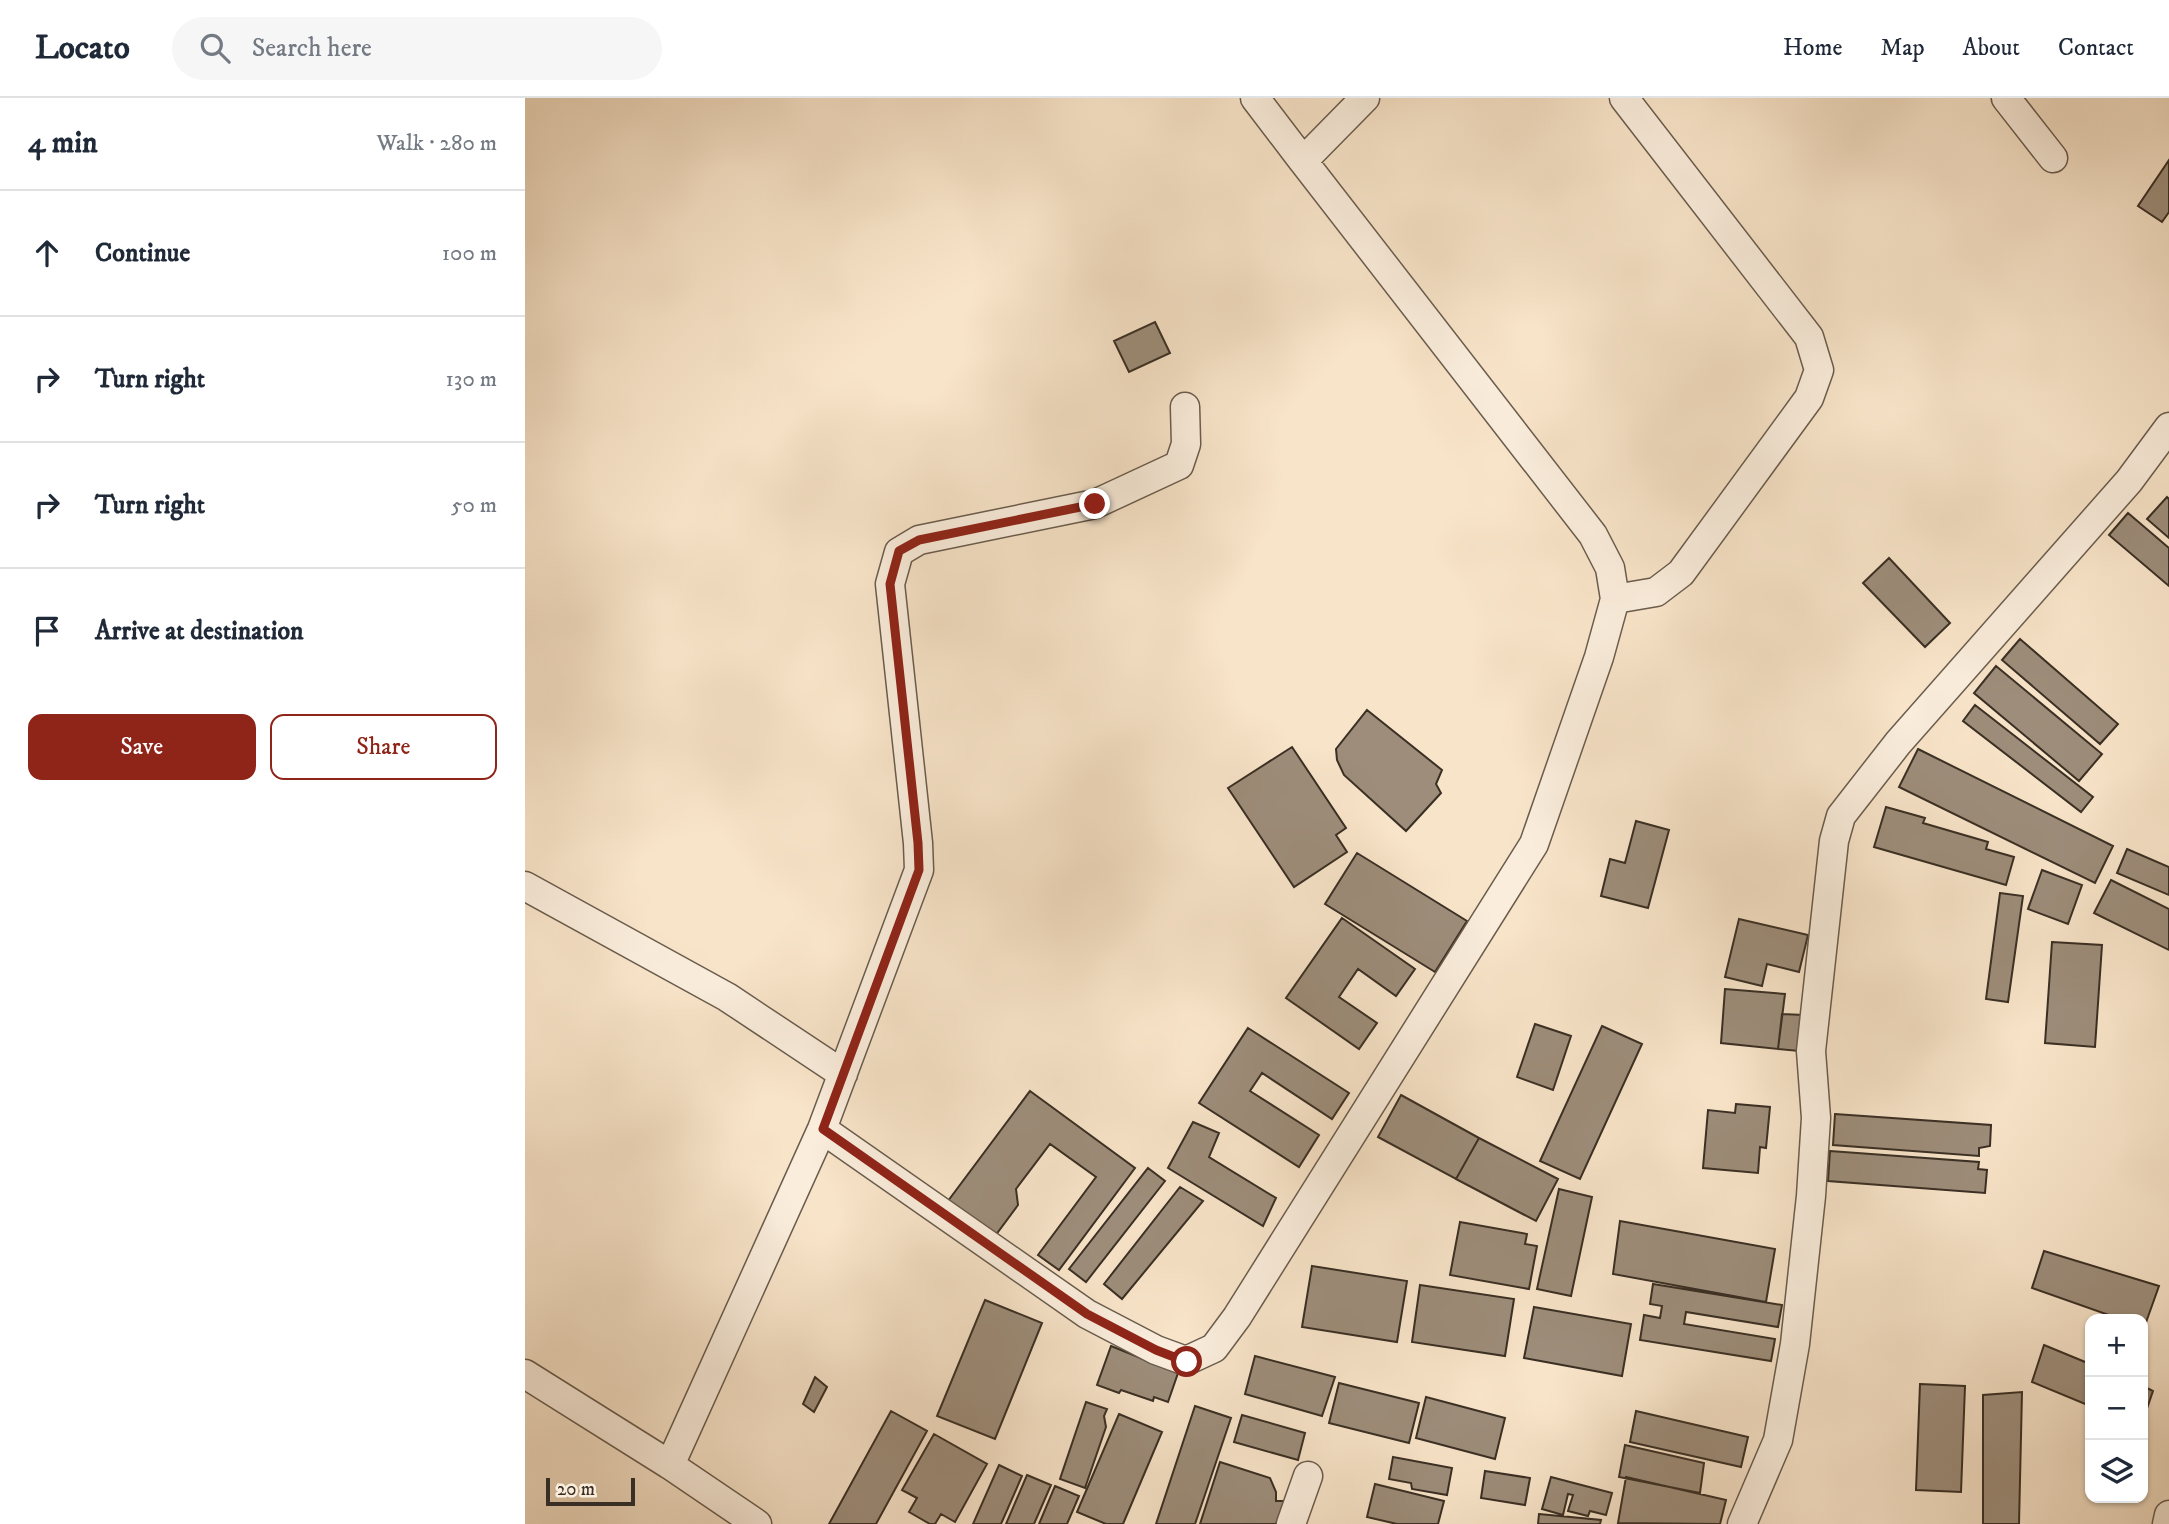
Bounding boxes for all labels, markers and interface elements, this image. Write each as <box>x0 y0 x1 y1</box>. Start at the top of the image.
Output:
search box <box>172 17 662 80</box>
text: Locato <box>35 28 130 69</box>
icon: search <box>196 29 234 67</box>
text: Search here <box>252 32 372 65</box>
text: Home <box>1783 33 1842 63</box>
text: Map <box>1880 33 1925 63</box>
text: About <box>1963 33 2020 63</box>
text: Contact <box>2058 33 2134 63</box>
text: 4 min <box>28 125 98 162</box>
text: Walk · 280 m <box>376 129 497 158</box>
icon: ahead <box>28 234 66 272</box>
text: Continue <box>95 237 190 270</box>
text: 100 m <box>442 239 497 268</box>
icon: right <box>28 360 66 398</box>
text: Turn right <box>95 363 205 396</box>
text: 130 m <box>445 365 497 394</box>
icon: right <box>28 486 66 524</box>
route end <box>1079 488 1110 519</box>
text: Turn right <box>95 489 205 522</box>
text: 50 m <box>451 491 497 520</box>
icon: arrive <box>28 612 66 650</box>
text: Arrive at destination <box>95 615 304 648</box>
button: Save <box>28 714 256 780</box>
button: Share <box>270 714 497 780</box>
map controls <box>2085 1314 2148 1503</box>
button: + <box>2085 1314 2148 1377</box>
route start <box>1171 1346 1202 1377</box>
button: − <box>2085 1377 2148 1440</box>
button: layers <box>2085 1440 2148 1503</box>
scale bar <box>546 1475 635 1507</box>
text: 20 m <box>557 1478 595 1501</box>

